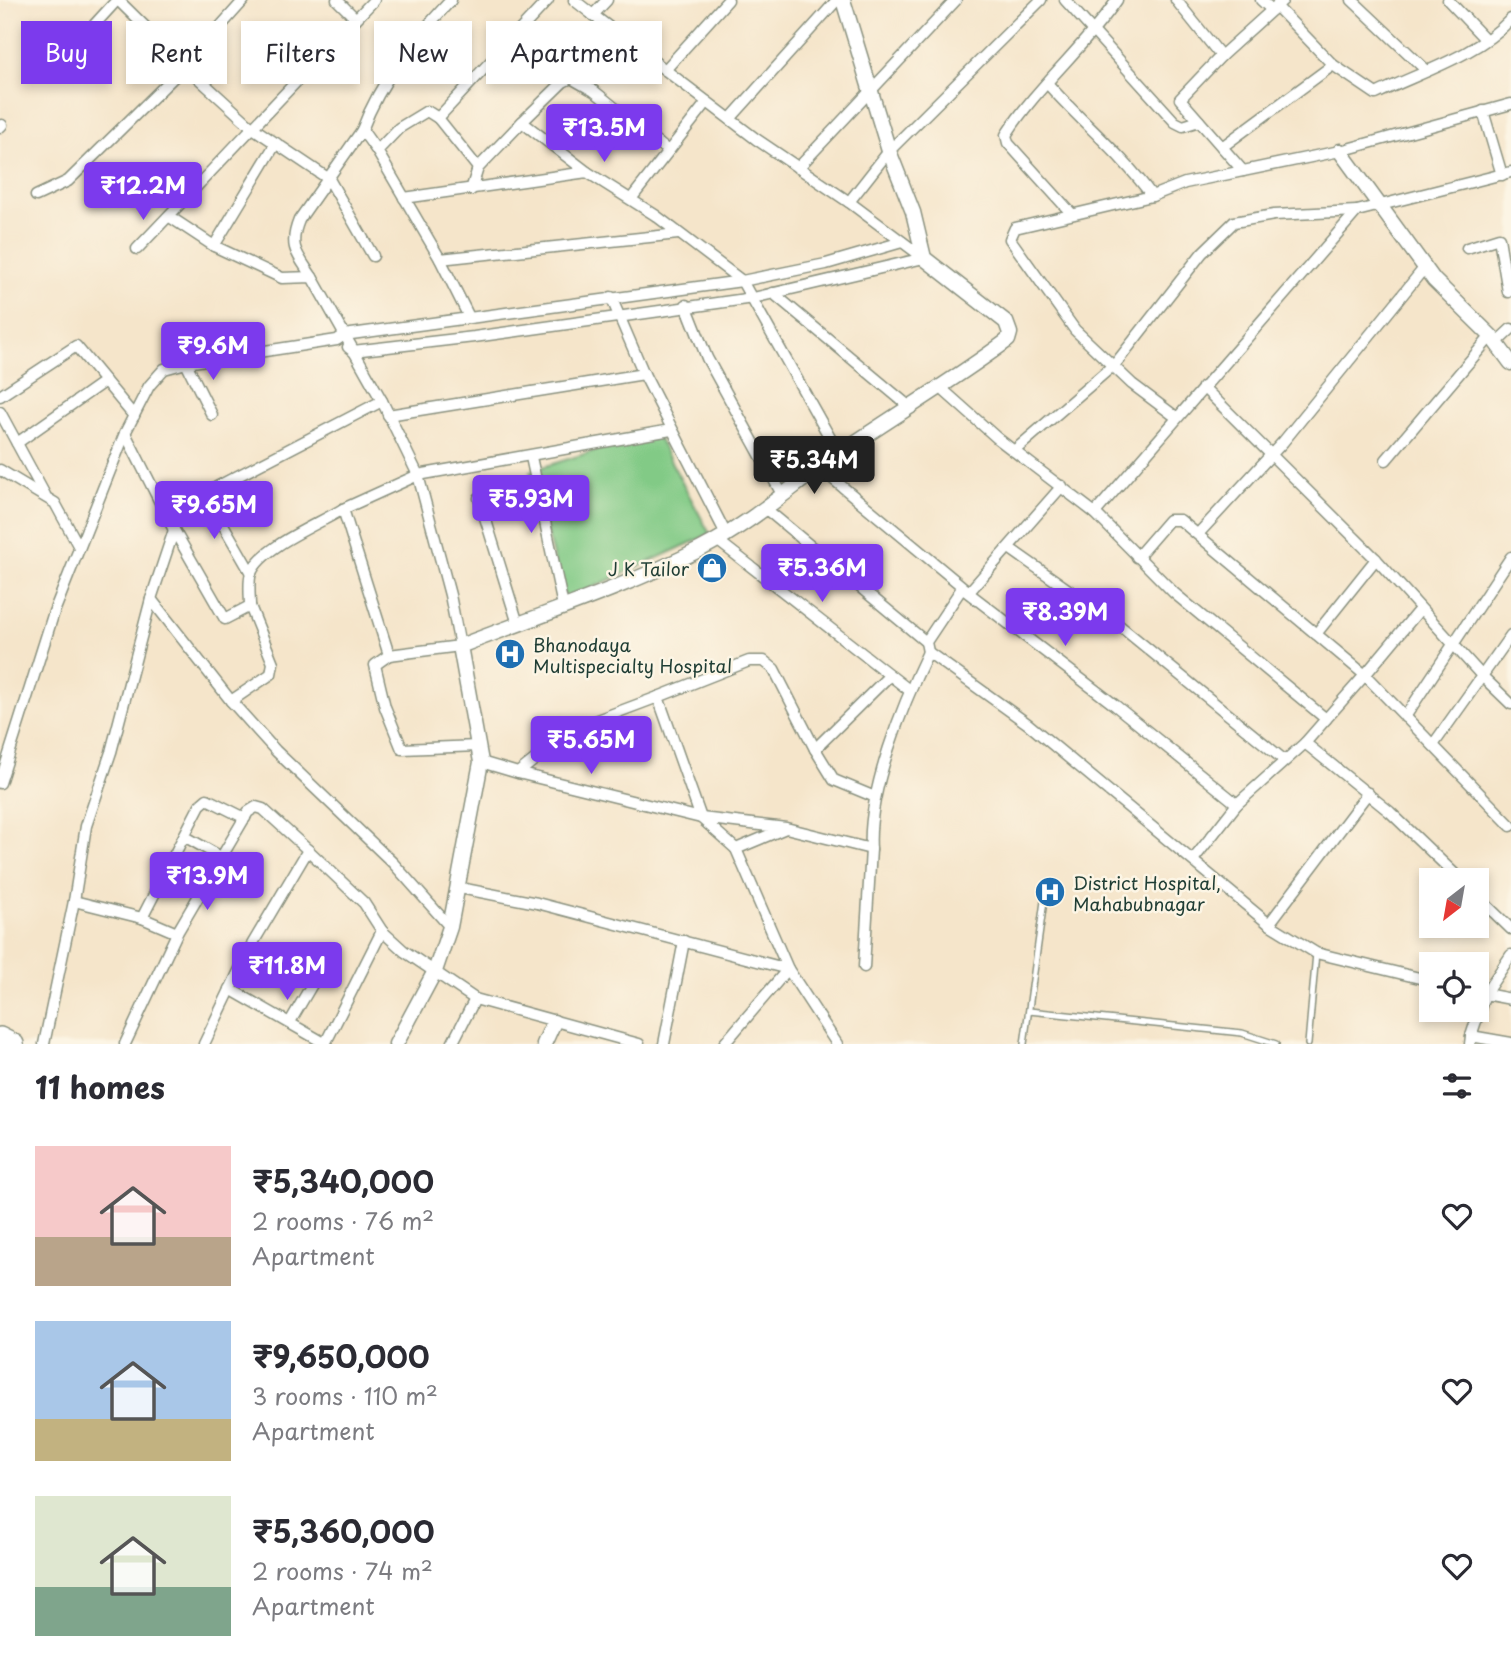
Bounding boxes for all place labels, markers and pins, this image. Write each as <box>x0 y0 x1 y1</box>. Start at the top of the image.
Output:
pin: ₹13.5M <box>547 104 661 164</box>
pin: ₹12.2M <box>86 162 200 222</box>
pin: ₹9.6M <box>164 322 262 382</box>
pin: ₹5.34M <box>757 436 871 496</box>
pin: ₹5.93M <box>474 476 588 535</box>
pin: ₹9.65M <box>157 482 271 541</box>
pin: ₹5.36M <box>765 544 879 604</box>
shop icon: J K Tailor <box>695 551 729 585</box>
place label: J K Tailor <box>608 555 690 582</box>
pin: ₹8.39M <box>1008 588 1122 648</box>
place label: Bhanodaya Multispecialty Hospital <box>533 631 732 679</box>
hospital icon: Bhanodaya Multispecialty Hospital <box>493 637 527 671</box>
pin: ₹5.65M <box>534 716 648 776</box>
pin: ₹13.9M <box>150 852 264 912</box>
place label: District Hospital, Mahabubnagar <box>1073 869 1221 917</box>
hospital icon: District Hospital, Mahabubnagar <box>1033 875 1067 909</box>
pin: ₹11.8M <box>230 942 344 1002</box>

